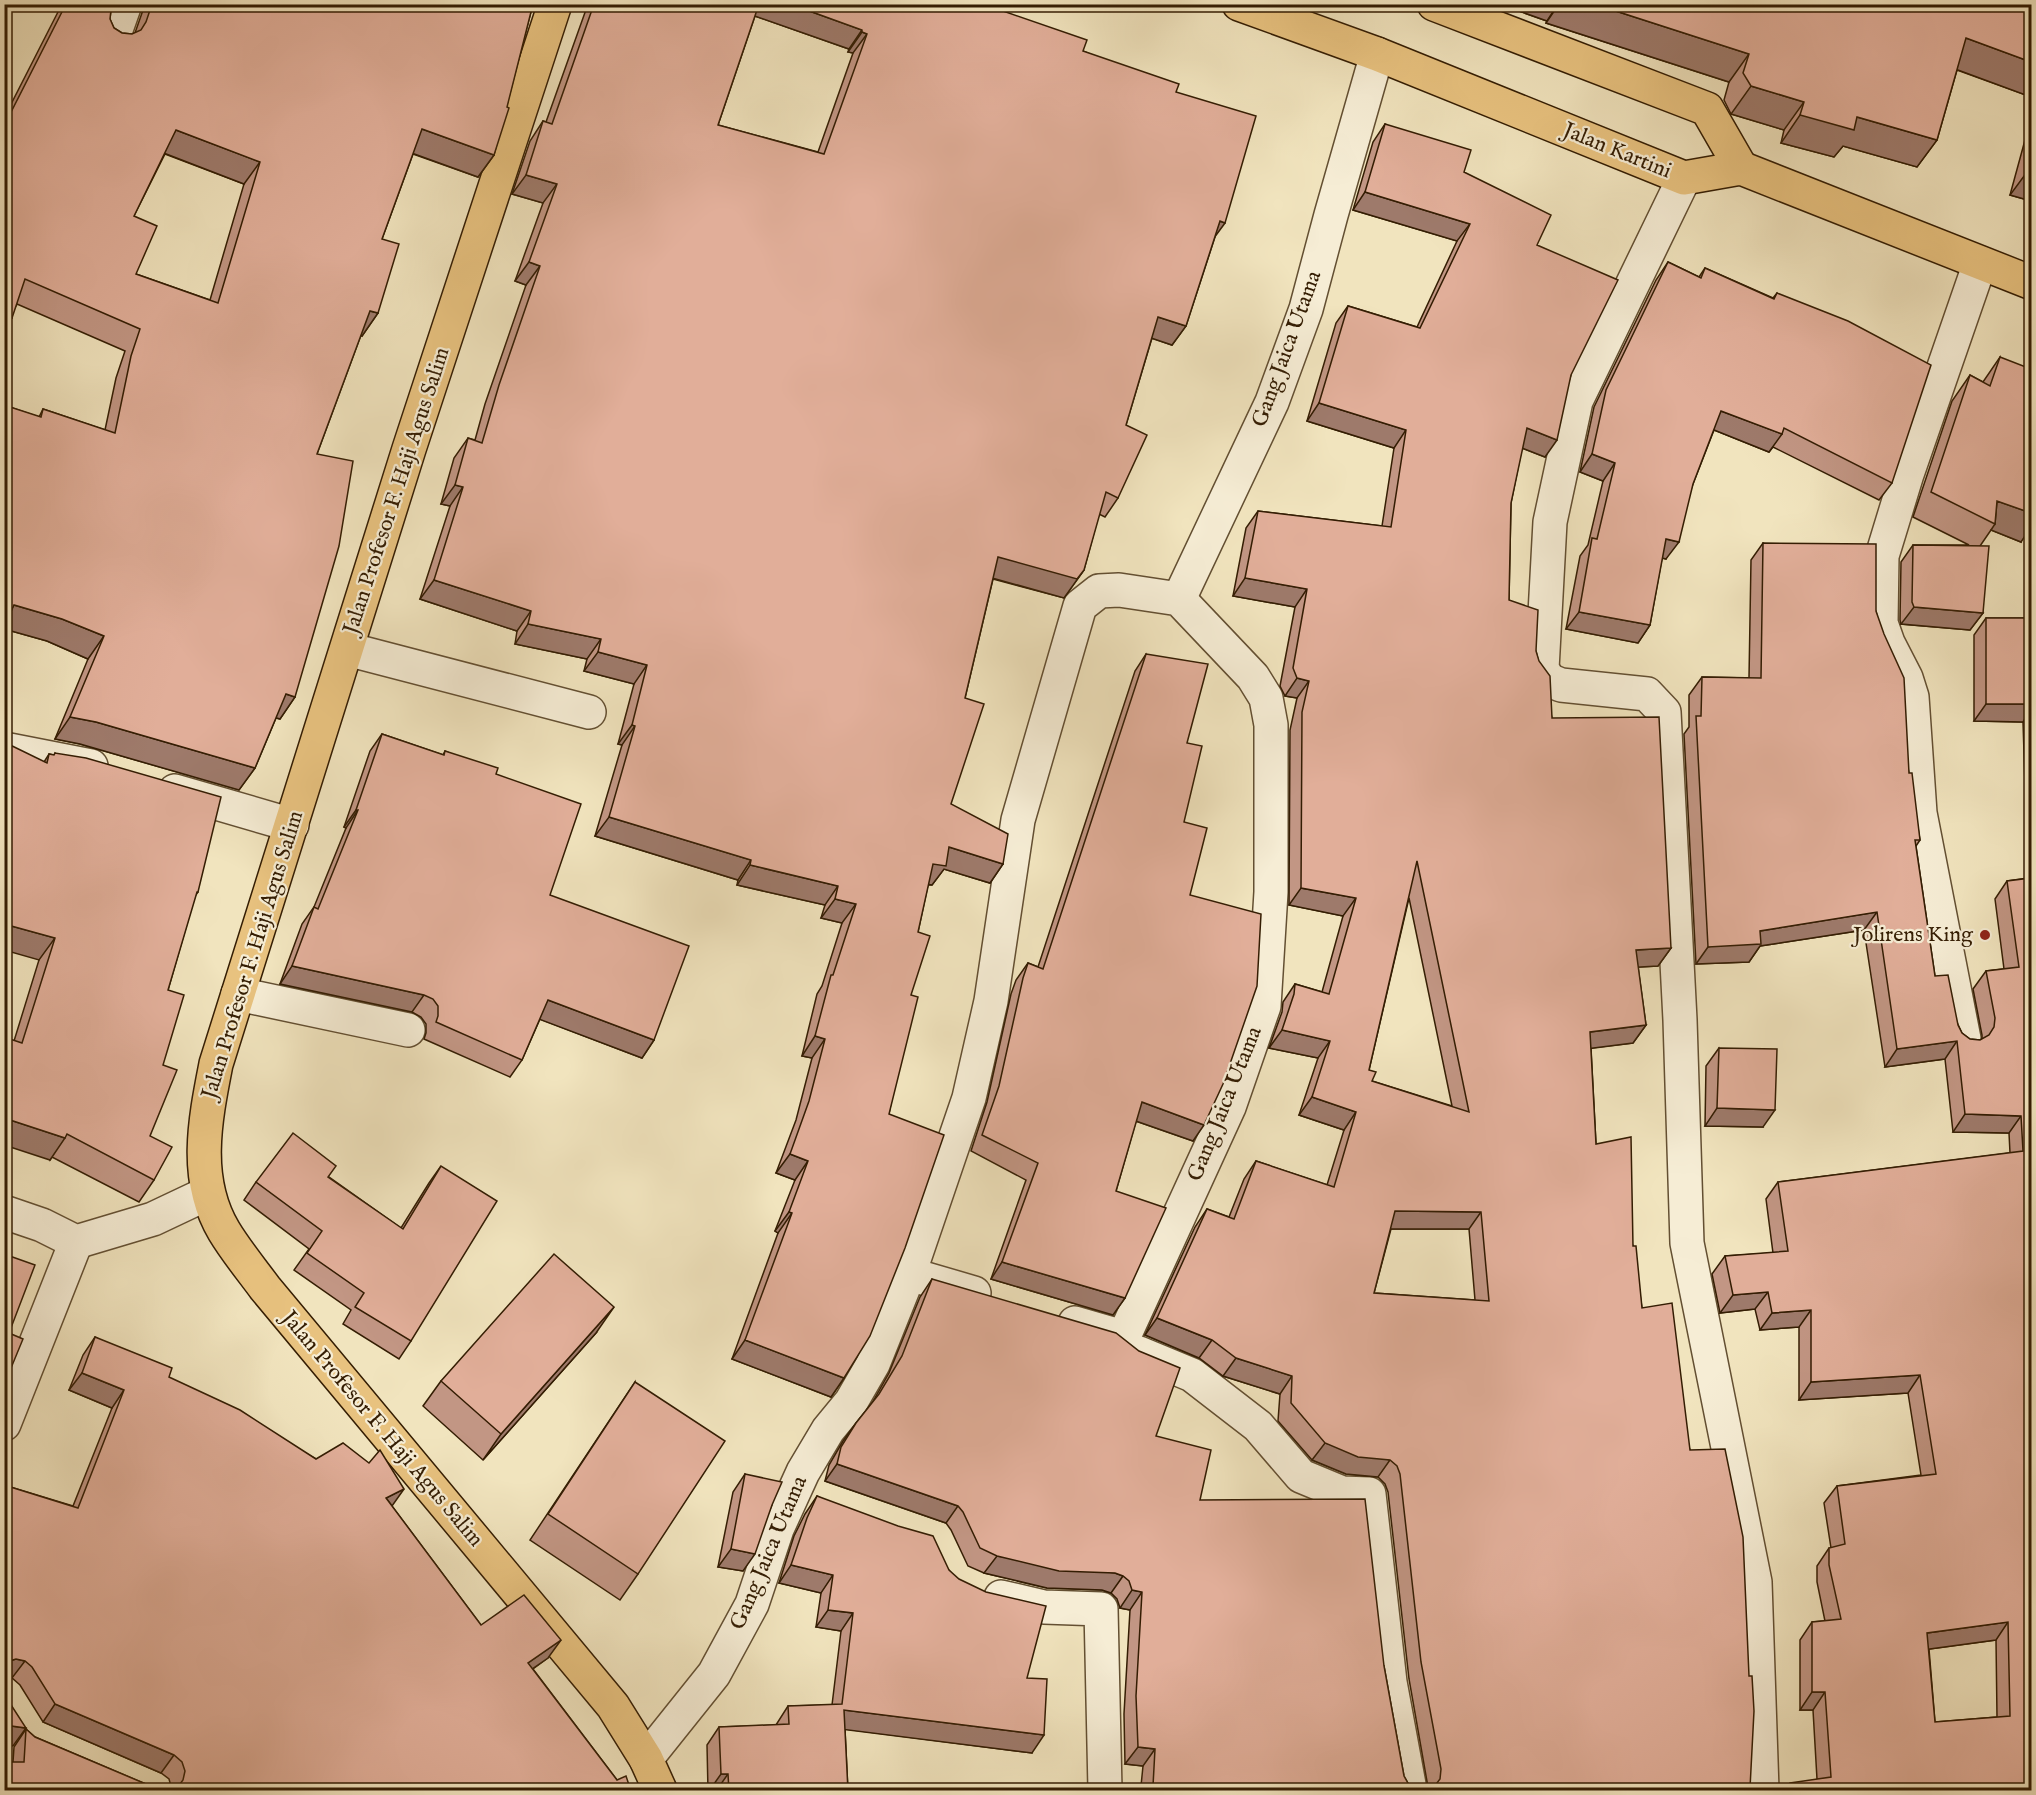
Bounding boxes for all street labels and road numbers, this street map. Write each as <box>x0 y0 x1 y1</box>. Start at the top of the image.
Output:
street label: Jalan Kartini <box>1556 115 1675 185</box>
street label: Gang Jaica Utama <box>1246 266 1328 431</box>
street label: Jalan Profesor F. Haji Agus Salim <box>336 344 457 641</box>
street label: Jalan Profesor F. Haji Agus Salim <box>195 807 310 1106</box>
street label: Gang Jaica Utama <box>1181 1022 1269 1186</box>
street label: Jalan Profesor F. Haji Agus Salim <box>273 1303 489 1553</box>
street label: Gang Jaica Utama <box>724 1471 814 1634</box>

